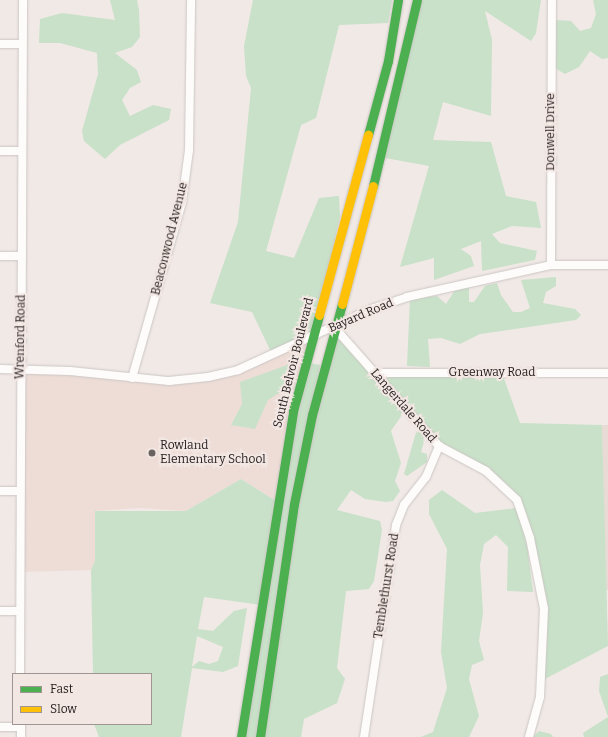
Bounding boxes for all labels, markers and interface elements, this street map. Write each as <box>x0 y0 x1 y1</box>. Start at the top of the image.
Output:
street label: Donwell Drive <box>544 93 558 171</box>
street label: Beaconwood Avenue <box>149 181 191 297</box>
street label: Wrenford Road <box>13 295 29 379</box>
street label: South Belvoir Boulevard <box>271 296 317 430</box>
street label: Bayard Road <box>326 296 396 336</box>
street label: Langerdale Road <box>367 366 439 446</box>
street label: Greenway Road <box>449 366 535 380</box>
place label: Rowland Elementary School <box>160 439 266 467</box>
marker: Rowland Elementary School <box>147 448 157 458</box>
street label: Temblethurst Road <box>372 532 402 640</box>
legend <box>12 673 152 725</box>
text: Fast <box>50 682 73 696</box>
text: Slow <box>50 702 77 716</box>

